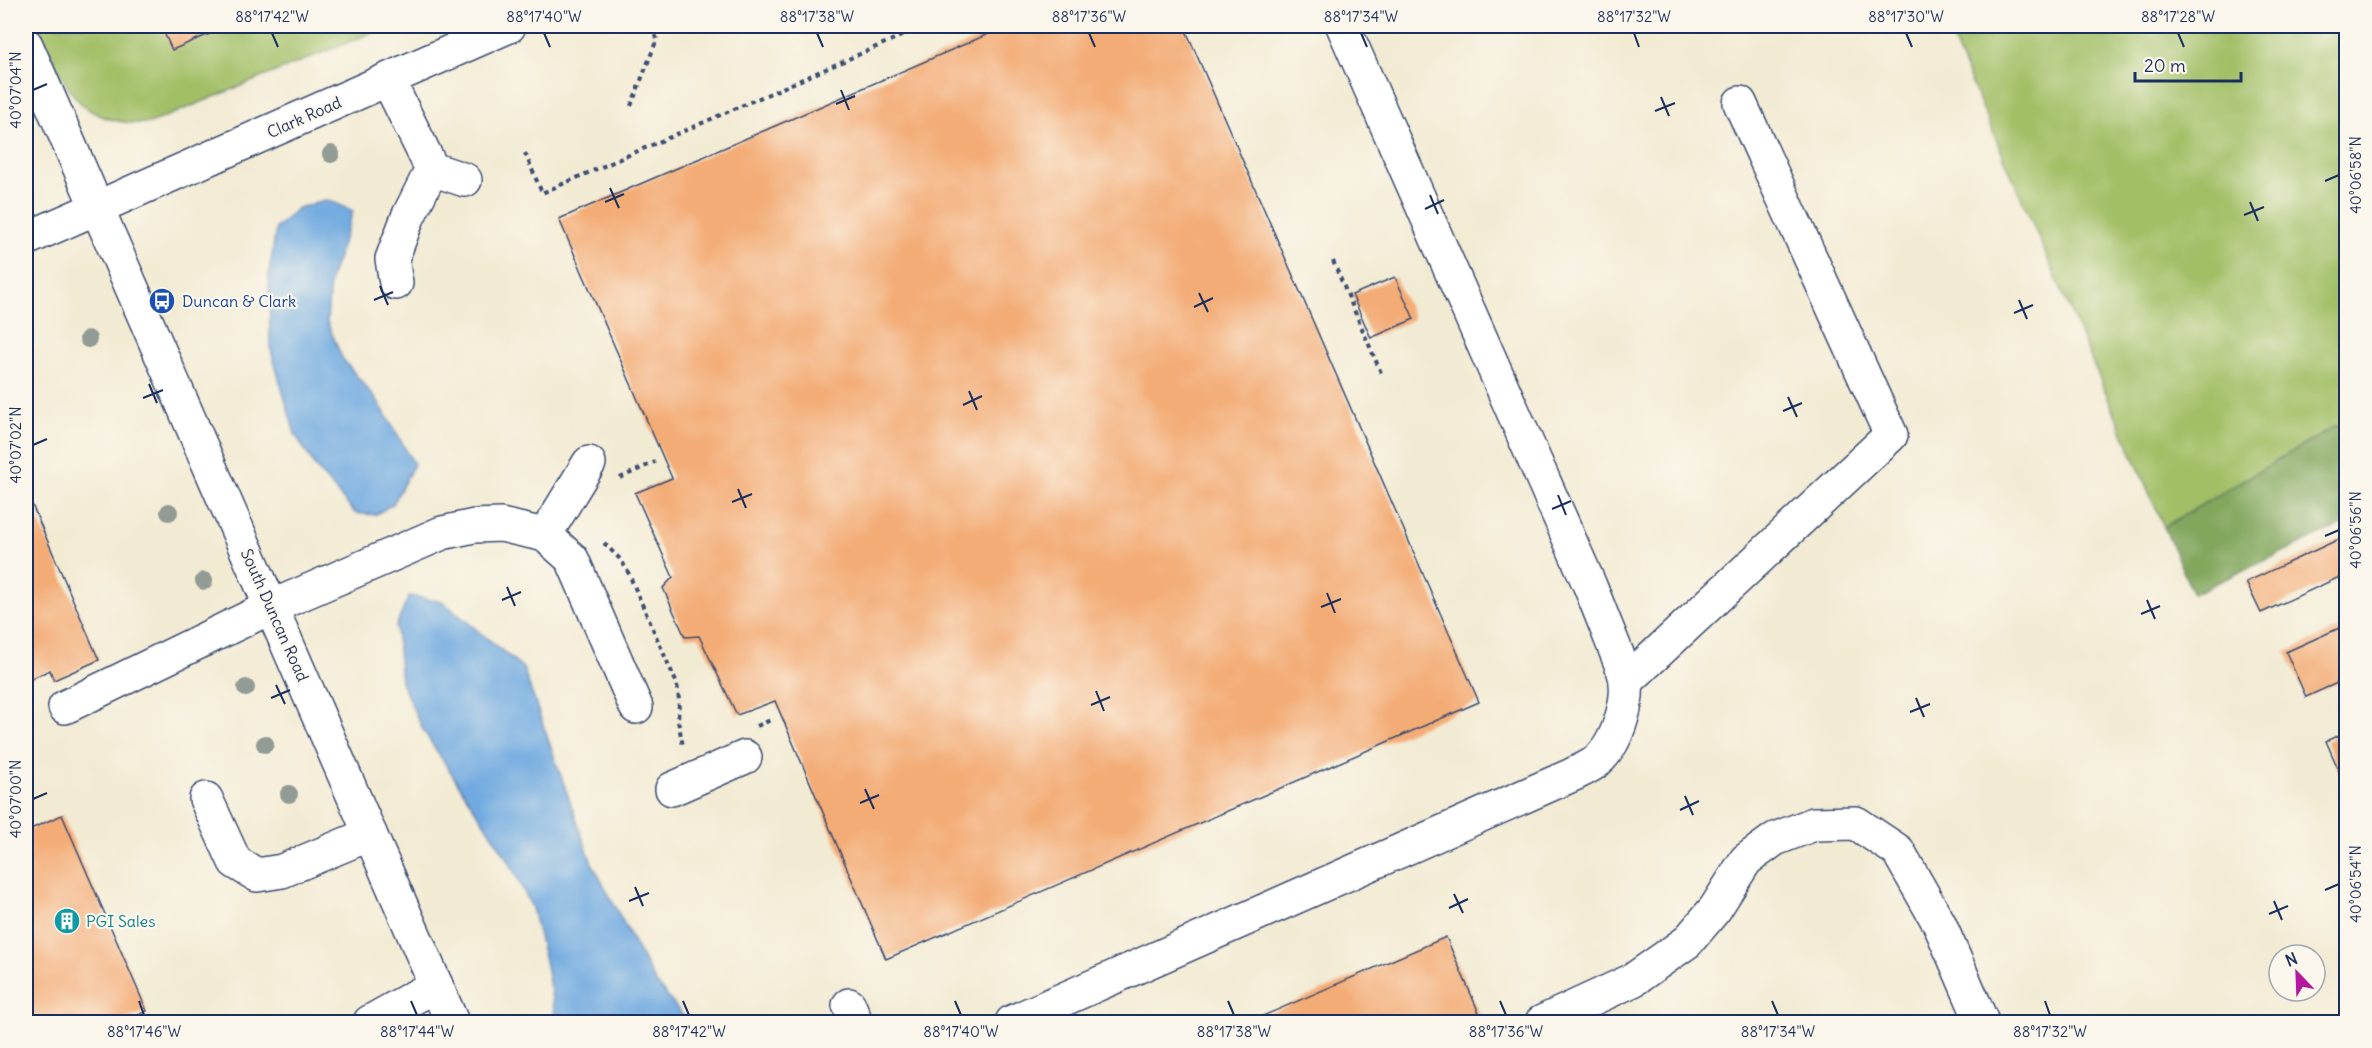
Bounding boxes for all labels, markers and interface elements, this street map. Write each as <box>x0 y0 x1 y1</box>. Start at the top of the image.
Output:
text: 88°17'42"W <box>235 7 309 26</box>
text: 88°17'40"W <box>506 7 582 26</box>
text: 88°17'38"W <box>780 7 855 26</box>
text: 88°17'36"W <box>1052 7 1127 26</box>
text: 88°17'34"W <box>1324 7 1399 26</box>
text: 88°17'32"W <box>1597 7 1671 26</box>
text: 88°17'30"W <box>1868 7 1944 26</box>
text: 88°17'28"W <box>2141 7 2215 26</box>
scale bar <box>2135 45 2242 83</box>
text: 40°07'04"N <box>6 51 25 129</box>
text: 20 m <box>2144 54 2186 77</box>
street label: Clark Road <box>264 92 344 142</box>
text: 40°06'58"N <box>2346 136 2365 214</box>
bus stop icon: Duncan & Clark <box>147 286 177 316</box>
place label: Duncan & Clark <box>182 291 296 311</box>
text: 40°07'02"N <box>6 407 25 484</box>
text: 40°06'56"N <box>2346 491 2365 569</box>
street label: South Duncan Road <box>237 545 313 685</box>
text: 40°07'00"N <box>6 760 25 838</box>
text: 40°06'54"N <box>2346 845 2365 923</box>
building icon: PGI Sales <box>52 906 82 936</box>
place label: PGI Sales <box>86 911 155 931</box>
north arrow <box>2267 943 2327 1003</box>
text: N <box>2282 948 2300 971</box>
text: 88°17'46"W <box>107 1022 181 1041</box>
text: 88°17'44"W <box>380 1022 454 1041</box>
text: 88°17'42"W <box>652 1022 726 1041</box>
text: 88°17'40"W <box>923 1022 999 1041</box>
text: 88°17'38"W <box>1197 1022 1272 1041</box>
text: 88°17'36"W <box>1469 1022 1544 1041</box>
text: 88°17'34"W <box>1741 1022 1816 1041</box>
text: 88°17'32"W <box>2013 1022 2087 1041</box>

